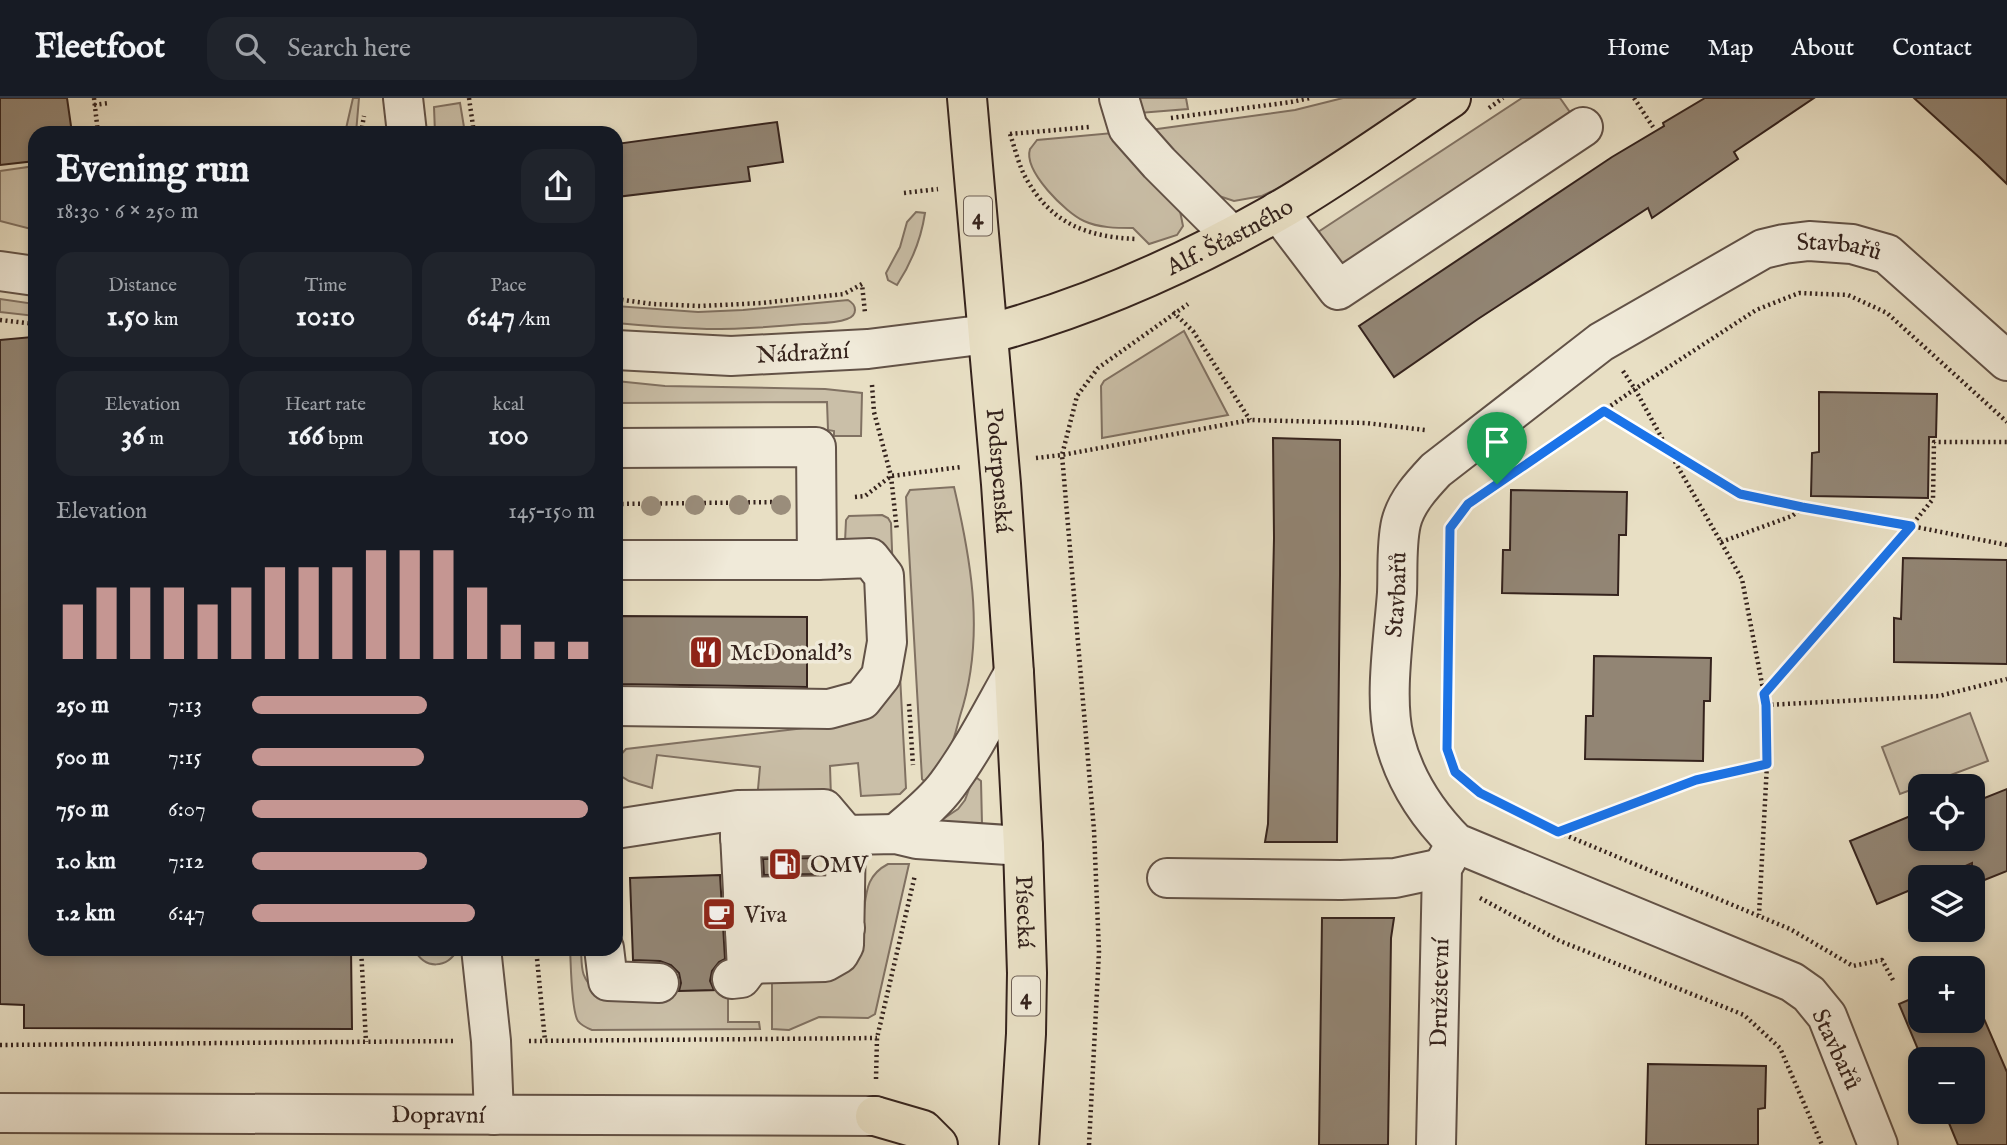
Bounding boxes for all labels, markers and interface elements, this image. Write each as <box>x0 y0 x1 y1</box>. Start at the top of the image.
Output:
search box <box>207 17 697 80</box>
text: Fleetfoot <box>35 27 165 69</box>
icon: search <box>231 29 269 67</box>
text: Search here <box>287 32 411 65</box>
text: Home <box>1607 33 1670 64</box>
text: Map <box>1708 33 1754 64</box>
text: About <box>1792 33 1854 64</box>
text: Contact <box>1892 33 1972 64</box>
text: Evening run <box>56 147 250 195</box>
button: share <box>521 149 595 223</box>
street label: Alf. Šťastného <box>1161 192 1299 284</box>
text: 18:30 · 6 × 250 m <box>56 197 198 226</box>
road number: 4 <box>964 197 992 236</box>
street label: Stavbařů <box>1795 227 1885 269</box>
text: Distance <box>108 274 177 298</box>
text: Time <box>304 274 347 298</box>
text: Pace <box>491 274 526 298</box>
text: 1.50 <box>106 298 150 336</box>
text: 10:10 <box>296 298 355 336</box>
text: 6:47 <box>467 298 515 336</box>
text: km <box>150 308 179 332</box>
text: /km <box>515 308 550 332</box>
street label: Nádražní <box>756 336 852 372</box>
text: Elevation <box>105 393 180 417</box>
text: Heart rate <box>285 393 366 417</box>
text: kcal <box>493 393 524 417</box>
street label: Podsrpenská <box>977 407 1018 535</box>
pin <box>1467 412 1527 484</box>
text: 36 <box>121 417 145 455</box>
text: 166 <box>288 417 324 455</box>
text: 100 <box>488 417 529 455</box>
icon: arrive <box>1478 423 1516 461</box>
text: m <box>145 427 164 451</box>
text: bpm <box>324 427 363 451</box>
text: Elevation <box>56 497 147 526</box>
text: 145–150 m <box>508 497 595 526</box>
street label: Stavbařů <box>1379 551 1415 639</box>
restaurant icon: McDonald's <box>687 633 725 671</box>
place label: McDonald's <box>730 638 852 669</box>
text: 250 m <box>56 691 109 720</box>
text: 7:13 <box>168 691 202 720</box>
text: 500 m <box>56 743 110 772</box>
text: 7:15 <box>168 743 202 772</box>
map controls <box>1908 774 1985 1124</box>
button: locate <box>1908 774 1985 851</box>
text: 750 m <box>56 795 109 824</box>
text: 6:07 <box>168 795 206 824</box>
fuel station icon: OMV <box>766 845 804 883</box>
text: 1.0 km <box>56 847 116 876</box>
text: 7:12 <box>168 847 204 876</box>
place label: OMV <box>810 850 869 881</box>
button: layers <box>1908 865 1985 942</box>
street label: Písecká <box>1007 875 1040 950</box>
cafe icon: Viva <box>700 895 738 933</box>
text: 1.2 km <box>56 899 115 928</box>
text: 6:47 <box>168 899 205 928</box>
place label: Viva <box>743 900 788 931</box>
street label: Družstevní <box>1424 937 1458 1048</box>
button: + <box>1908 956 1985 1033</box>
road number: 4 <box>1012 976 1040 1015</box>
street label: Stavbařů <box>1803 1004 1868 1095</box>
button: − <box>1908 1047 1985 1124</box>
street label: Dopravní <box>391 1100 487 1132</box>

